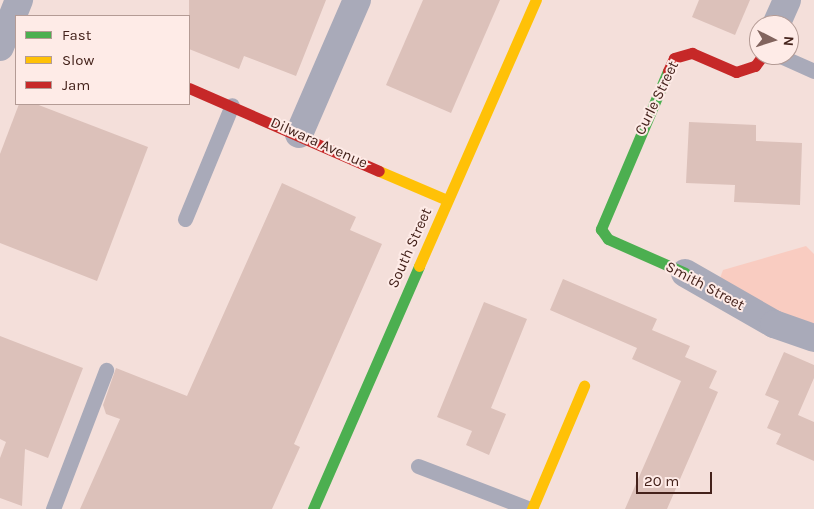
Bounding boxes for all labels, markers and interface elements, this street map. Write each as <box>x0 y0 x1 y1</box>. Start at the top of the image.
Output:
legend <box>15 15 190 105</box>
north arrow <box>749 15 799 65</box>
text: Fast <box>62 26 91 44</box>
text: N <box>780 36 797 47</box>
text: Slow <box>62 51 94 69</box>
street label: Curle Street <box>631 58 683 138</box>
text: Jam <box>62 76 90 94</box>
street label: Dilwara Avenue <box>268 114 370 172</box>
street label: South Street <box>384 205 436 291</box>
street label: Smith Street <box>662 258 748 314</box>
scale bar <box>639 462 715 494</box>
text: 20 m <box>644 472 679 490</box>

